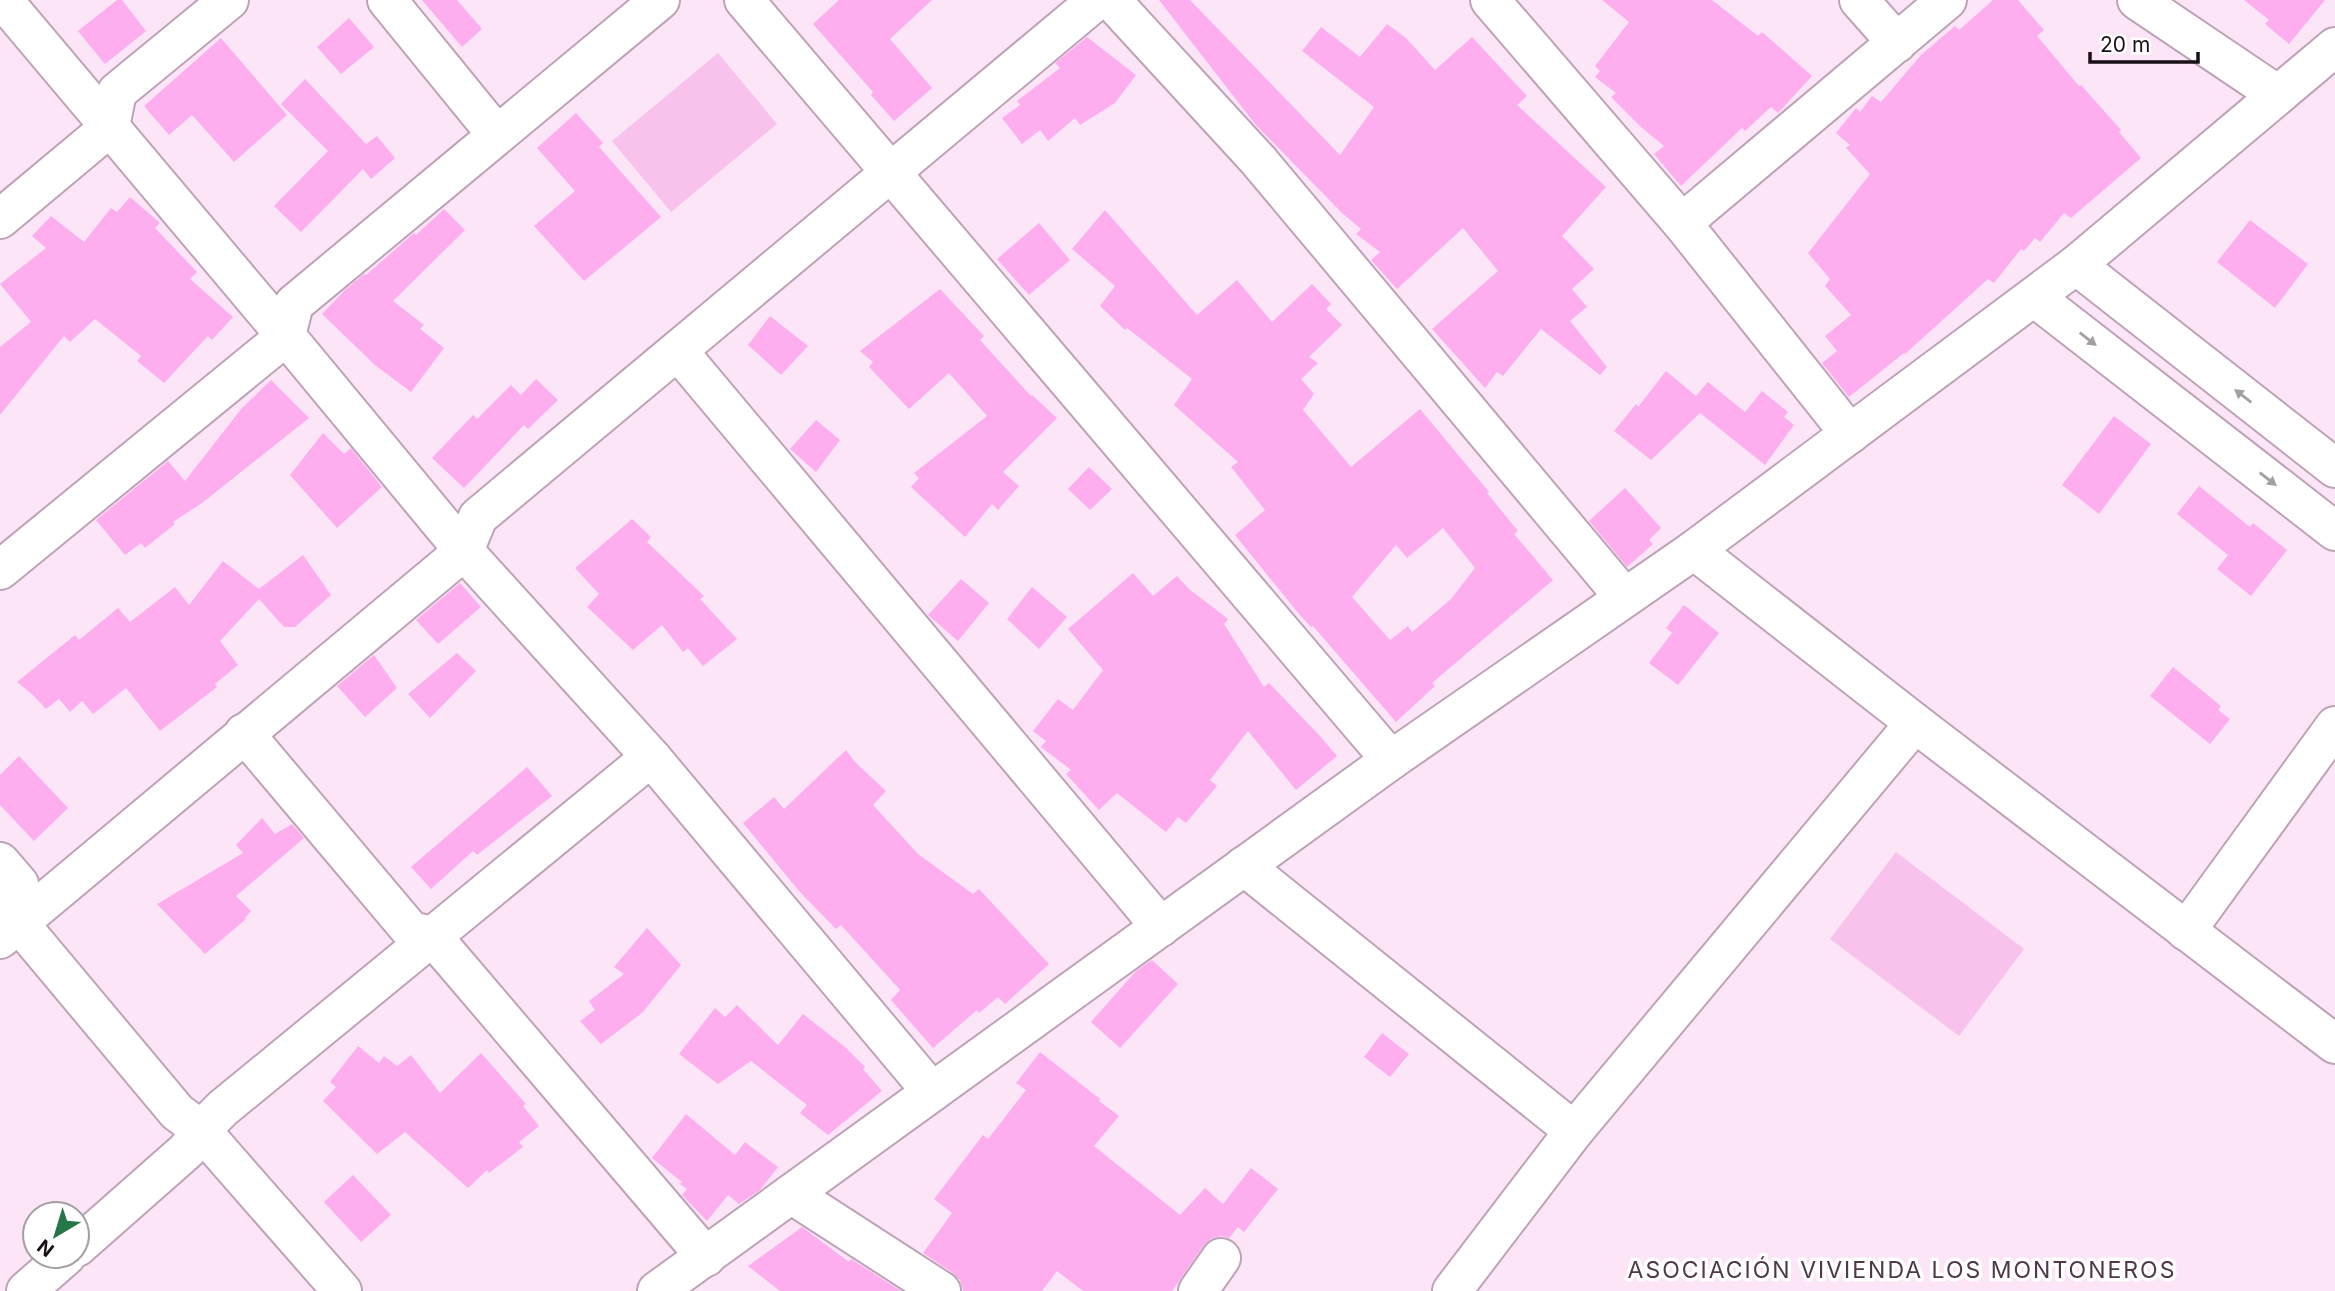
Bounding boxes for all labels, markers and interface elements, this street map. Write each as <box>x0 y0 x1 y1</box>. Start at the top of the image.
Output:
scale bar <box>2090 21 2198 65</box>
text: 20 m <box>2100 32 2150 57</box>
one-way arrow <box>2079 332 2097 346</box>
one-way arrow <box>2234 389 2251 404</box>
one-way arrow <box>2258 471 2276 486</box>
north arrow <box>21 1200 91 1270</box>
text: N <box>33 1234 59 1262</box>
district label: ASOCIACIÓN VIVIENDA LOS MONTONEROS <box>1628 1256 2176 1284</box>

